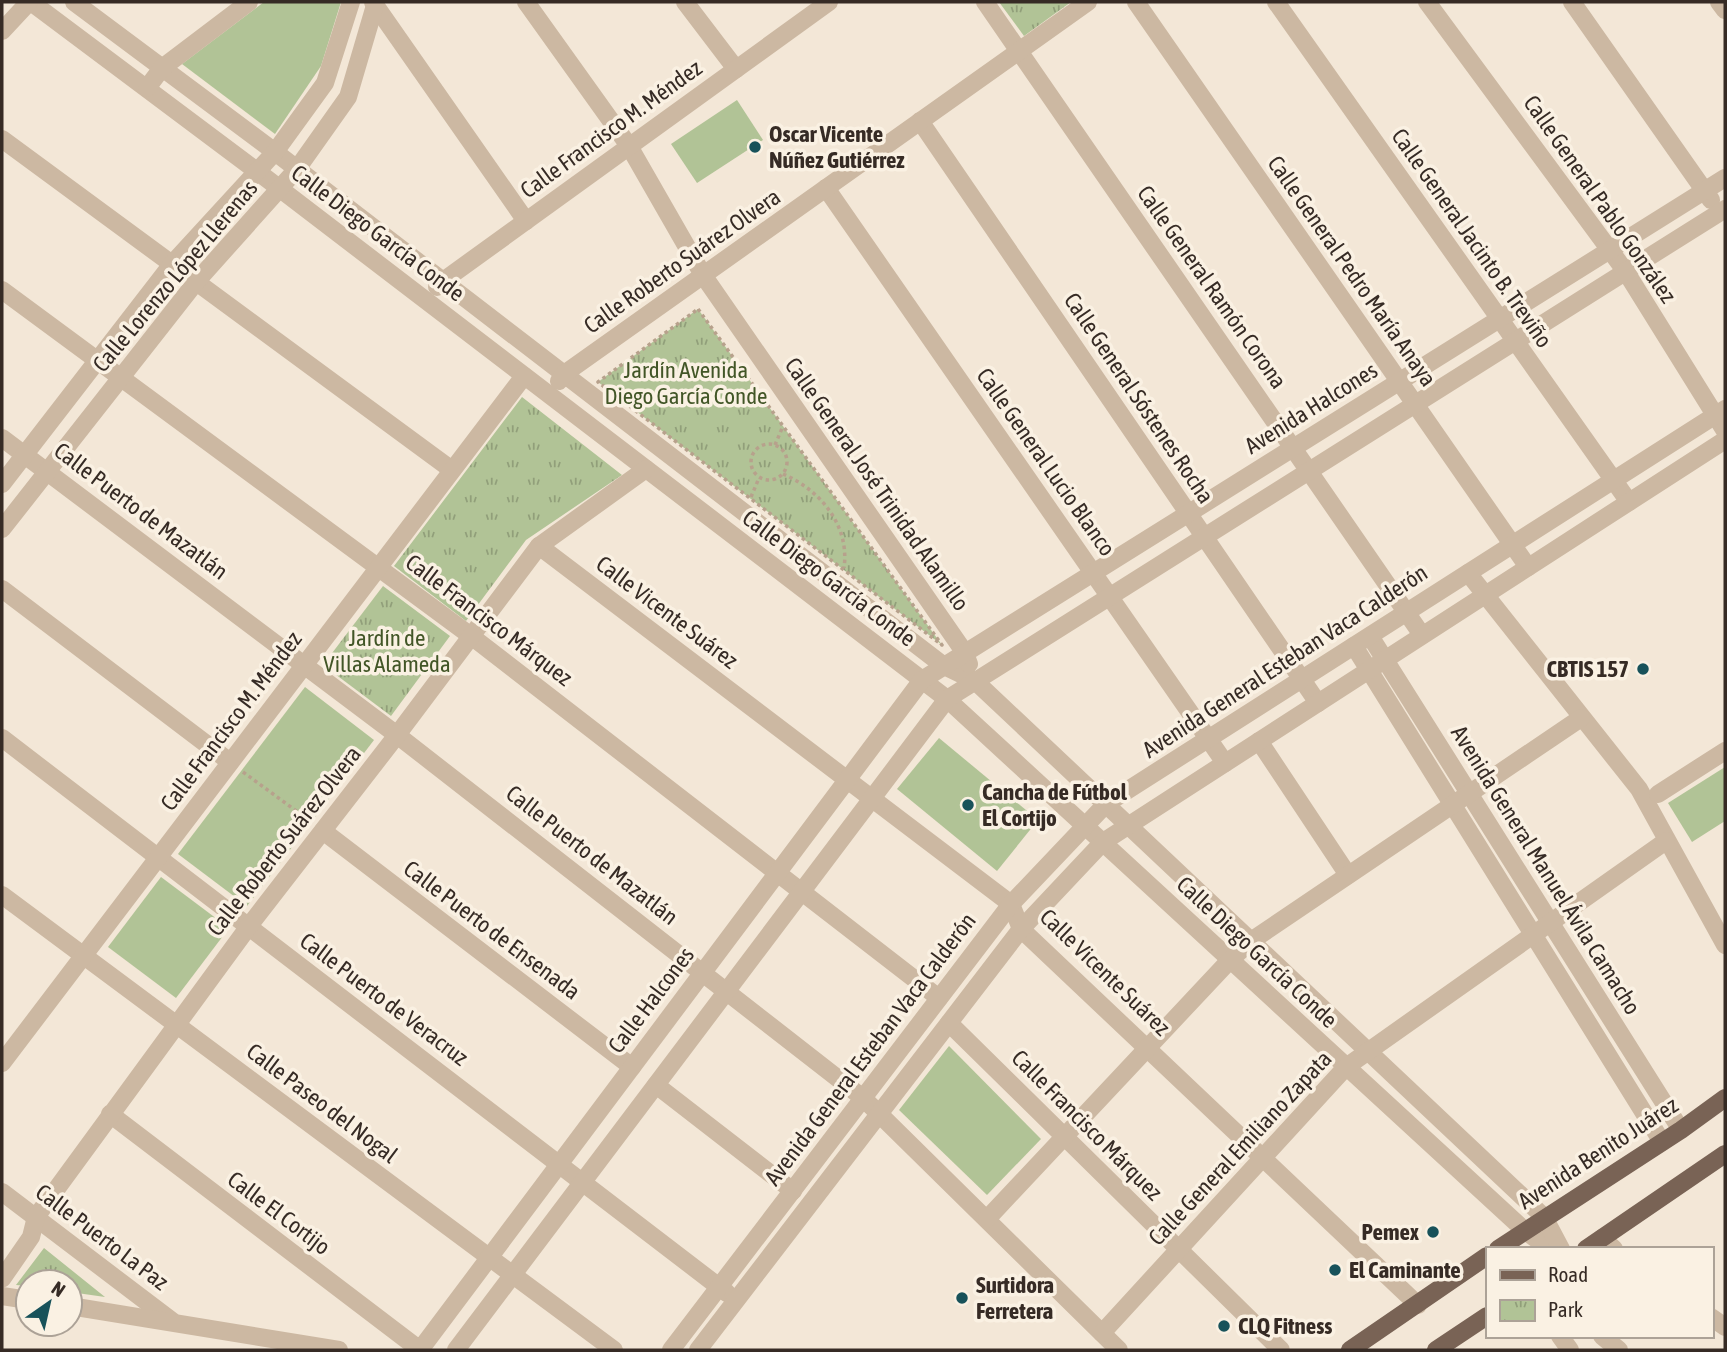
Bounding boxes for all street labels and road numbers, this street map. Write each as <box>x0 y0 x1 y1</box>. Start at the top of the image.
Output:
street label: Calle Francisco M. Méndez <box>515 55 707 203</box>
street label: Calle General Pablo González <box>1519 90 1681 308</box>
street label: Calle General Jacinto B. Treviño <box>1386 124 1558 352</box>
street label: Calle General Pedro María Anaya <box>1262 151 1442 391</box>
street label: Calle Diego García Conde <box>286 160 470 306</box>
street label: Calle Lorenzo López Llerenas <box>87 175 263 377</box>
street label: Calle General Ramón Corona <box>1132 181 1292 393</box>
street label: Calle Roberto Suárez Olvera <box>579 183 785 339</box>
street label: Calle General Sóstenes Rocha <box>1059 288 1219 508</box>
street label: Calle General José Trinidad Alamillo <box>780 353 974 615</box>
street label: Avenida Halcones <box>1240 357 1382 459</box>
street label: Calle General Lucio Blanco <box>971 363 1121 561</box>
street label: Calle Puerto de Mazatlán <box>49 437 233 585</box>
street label: Calle Diego García Conde <box>737 505 921 651</box>
street label: Calle Francisco Márquez <box>401 549 577 691</box>
street label: Calle Vicente Suárez <box>591 550 743 674</box>
street label: Avenida General Esteban Vaca Calderón <box>1138 559 1432 763</box>
street label: Calle Francisco M. Méndez <box>155 626 307 816</box>
street label: Avenida General Manuel Ávila Camacho <box>1446 721 1646 1019</box>
street label: Calle Roberto Suárez Olvera <box>202 741 366 941</box>
street label: Calle Puerto de Mazatlán <box>501 780 683 930</box>
street label: Calle Puerto de Ensenada <box>399 855 585 1005</box>
street label: Calle Diego García Conde <box>1171 871 1343 1033</box>
street label: Calle Vicente Suárez <box>1035 904 1175 1040</box>
street label: Avenida General Esteban Vaca Calderón <box>759 908 981 1190</box>
street label: Calle Puerto de Veracruz <box>295 927 473 1071</box>
street label: Calle Halcones <box>603 942 699 1058</box>
street label: Calle Paseo del Nogal <box>242 1038 402 1168</box>
street label: Calle Francisco Márquez <box>1007 1045 1167 1205</box>
street label: Calle General Emiliano Zapata <box>1143 1046 1337 1250</box>
street label: Avenida Benito Juárez <box>1513 1092 1683 1214</box>
street label: Calle El Cortijo <box>223 1166 335 1260</box>
street label: Calle Puerto La Paz <box>31 1179 173 1295</box>

